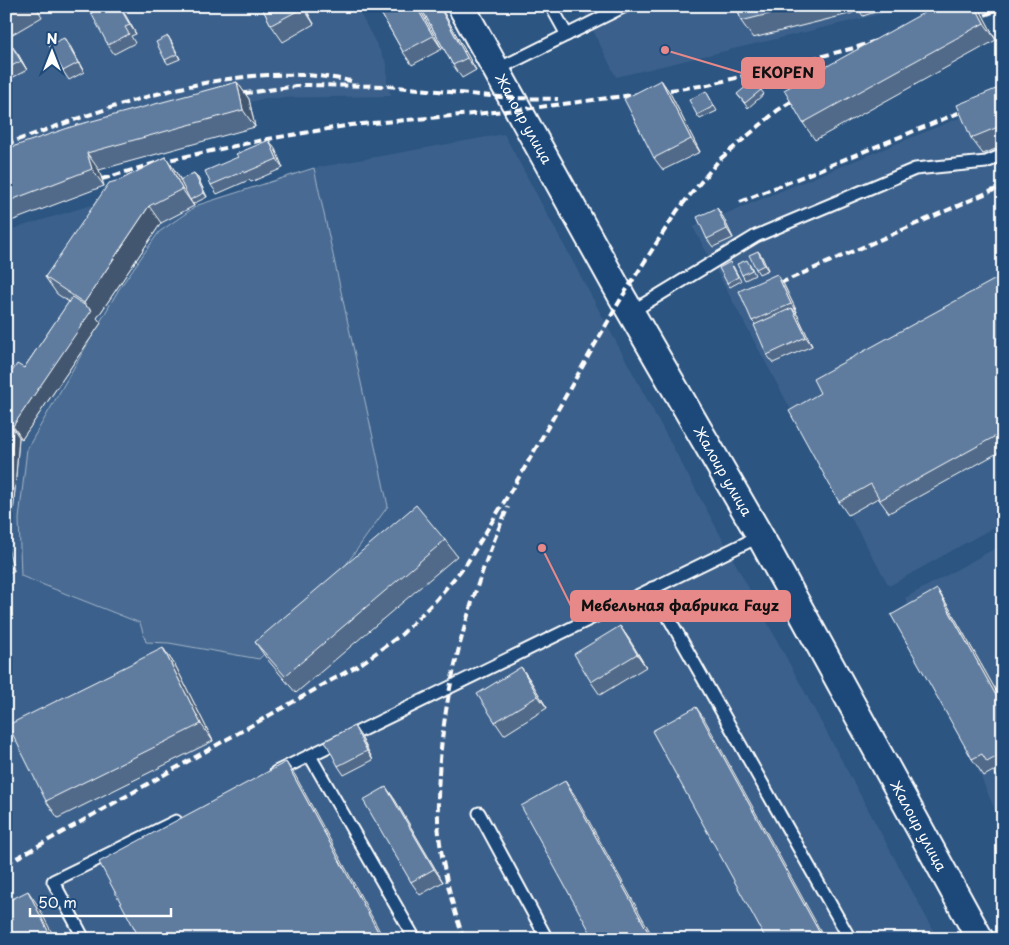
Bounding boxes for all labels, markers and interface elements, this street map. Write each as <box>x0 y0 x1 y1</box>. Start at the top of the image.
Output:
north arrow <box>28 28 78 78</box>
text: N <box>46 28 58 49</box>
callout: EKOPEN <box>742 58 824 88</box>
text: EKOPEN <box>752 60 814 83</box>
street label: Жалоир улица <box>490 70 558 168</box>
street label: Жалоир улица <box>689 422 758 520</box>
callout: Мебельная фабрика Fayz <box>571 591 790 621</box>
text: Мебельная фабрика Fayz <box>581 593 779 616</box>
street label: Жалоир улица <box>885 777 952 875</box>
scale bar <box>30 885 171 917</box>
text: 50 m <box>38 890 77 913</box>

